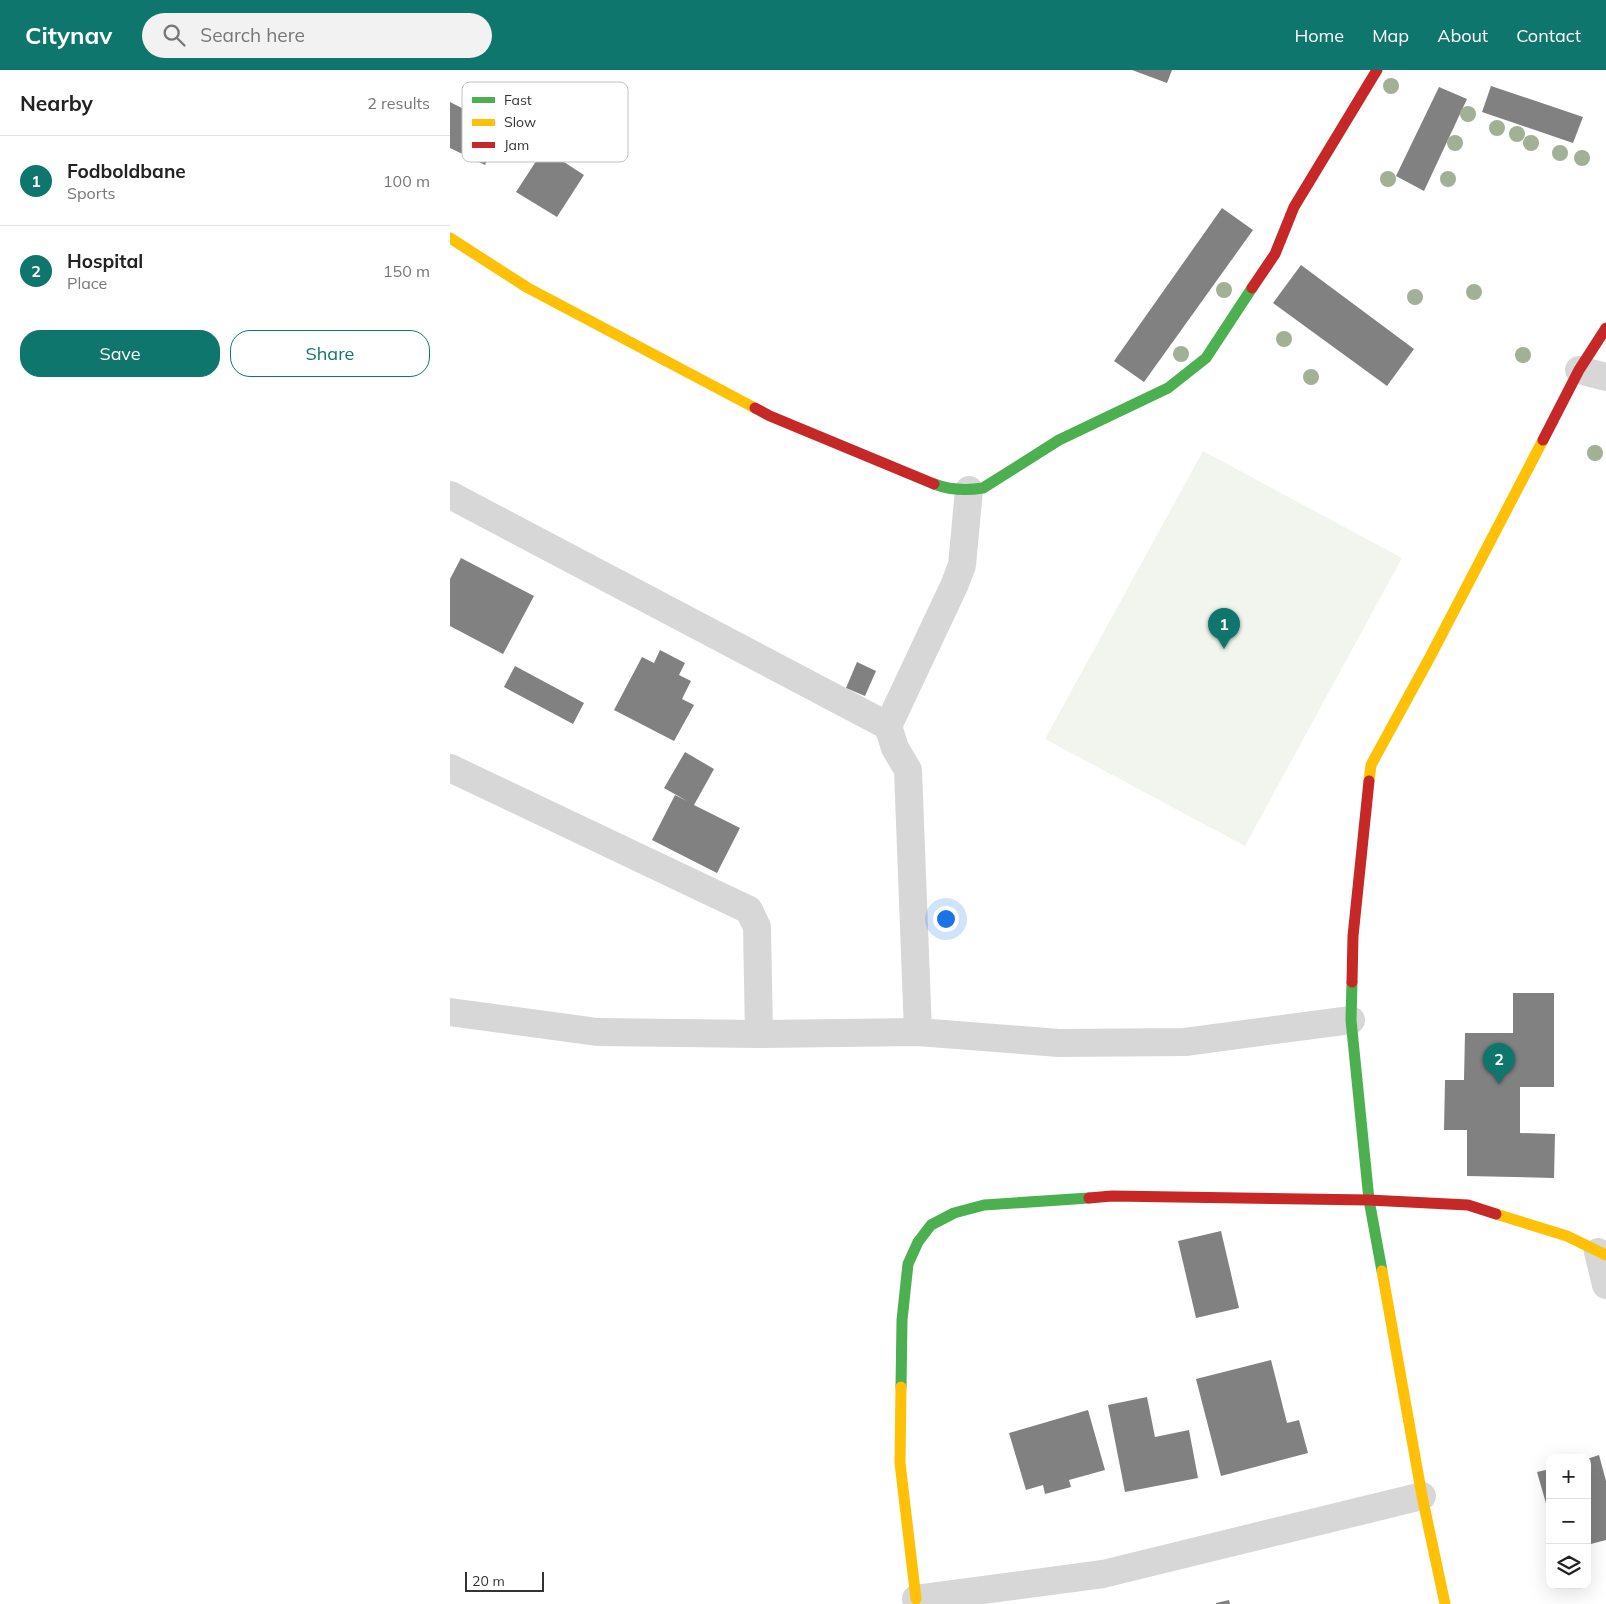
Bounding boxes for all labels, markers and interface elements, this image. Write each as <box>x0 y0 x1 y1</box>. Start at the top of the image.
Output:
search box <box>142 13 492 58</box>
text: Citynav <box>25 20 112 50</box>
icon: search <box>160 21 188 49</box>
text: Search here <box>200 23 305 47</box>
text: Home <box>1294 24 1344 47</box>
text: Map <box>1372 24 1409 47</box>
text: About <box>1437 24 1488 47</box>
text: Contact <box>1516 24 1581 47</box>
legend <box>462 82 628 162</box>
text: Nearby <box>20 90 93 116</box>
text: Fast <box>504 91 532 109</box>
text: 2 results <box>367 93 430 113</box>
text: Slow <box>504 113 536 131</box>
text: Jam <box>504 136 529 154</box>
text: Fodboldbane <box>67 159 186 183</box>
text: 1 <box>31 171 41 191</box>
text: 100 m <box>383 171 430 191</box>
text: Sports <box>67 183 115 203</box>
text: Hospital <box>67 249 143 273</box>
text: 2 <box>31 261 41 281</box>
text: 150 m <box>383 261 430 281</box>
text: Place <box>67 273 107 293</box>
button: Save <box>20 330 220 377</box>
button: Share <box>230 330 430 377</box>
pin: 1 <box>1208 608 1240 649</box>
your location <box>933 906 959 932</box>
pin: 2 <box>1483 1043 1515 1084</box>
map controls <box>1546 1454 1591 1589</box>
button: + <box>1546 1454 1591 1499</box>
button: − <box>1546 1499 1591 1544</box>
button: layers <box>1546 1544 1591 1589</box>
scale bar <box>465 1569 544 1592</box>
text: 20 m <box>472 1572 505 1590</box>

